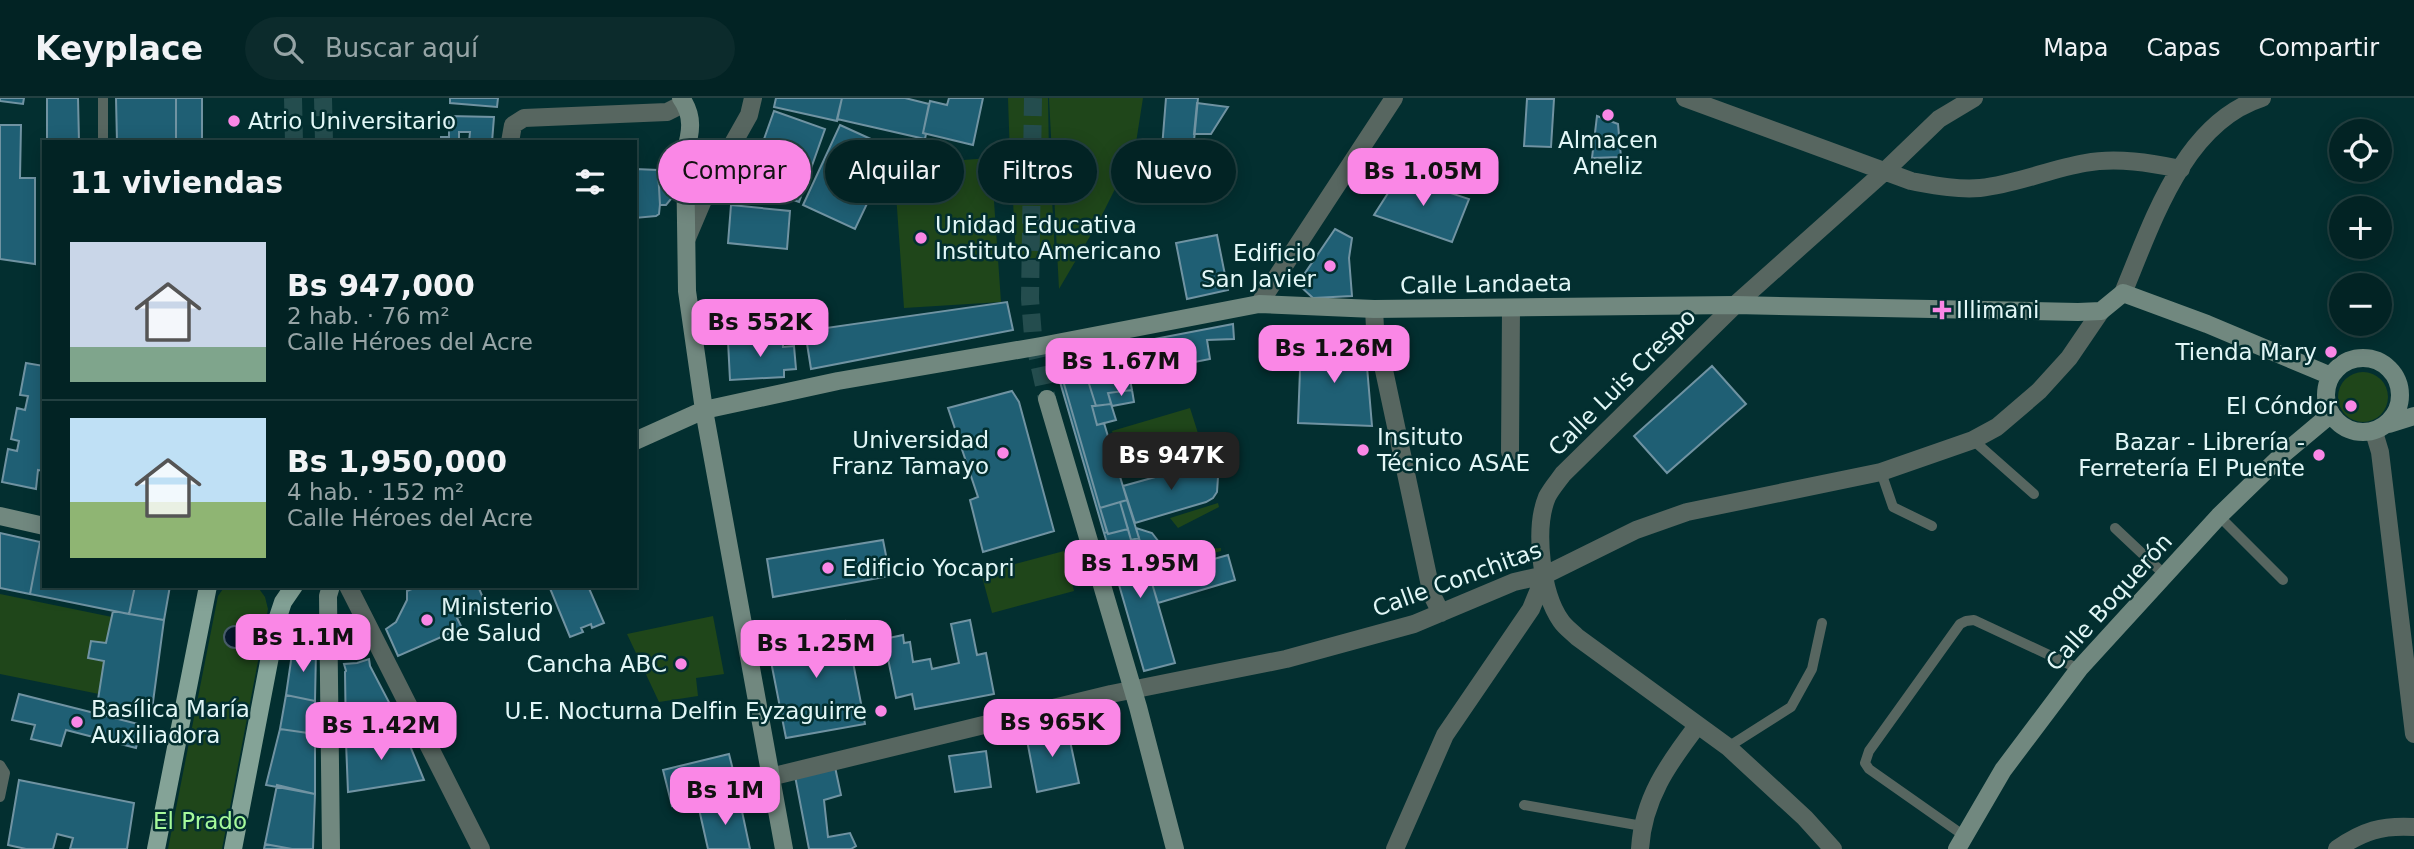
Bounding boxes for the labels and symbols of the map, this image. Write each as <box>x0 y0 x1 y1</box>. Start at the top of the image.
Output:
marker: Almacen Aneliz <box>1600 107 1616 123</box>
place label: Atrio Universitario <box>248 108 456 134</box>
marker: Atrio Universitario <box>226 113 242 129</box>
place label: Almacen Aneliz <box>1558 127 1658 179</box>
pin: Bs 1.05M <box>1351 148 1495 208</box>
place label: Unidad Educativa Instituto Americano <box>935 212 1161 264</box>
marker: Unidad Educativa Instituto Americano <box>913 230 929 246</box>
place label: Edificio San Javier <box>1201 240 1317 292</box>
marker: Edificio San Javier <box>1322 258 1338 274</box>
street label: Calle Landaeta <box>1400 270 1572 298</box>
place label: Illimani <box>1956 297 2039 323</box>
pin: Bs 552K <box>695 300 825 359</box>
marker: Illimani <box>1934 302 1950 318</box>
street label: Calle Luis Crespo <box>1543 303 1701 461</box>
pin: Bs 1.26M <box>1262 326 1406 385</box>
pin: Bs 1.67M <box>1049 338 1193 398</box>
place label: Tienda Mary <box>2175 339 2317 365</box>
marker: Tienda Mary <box>2323 344 2339 360</box>
place label: El Cóndor <box>2226 393 2338 419</box>
marker: El Cóndor <box>2343 398 2359 414</box>
place label: Insituto Técnico ASAE <box>1376 424 1530 476</box>
place label: Universidad Franz Tamayo <box>831 427 989 479</box>
place label: Bazar - Librería - Ferretería El Puente <box>2078 429 2305 481</box>
pin: Bs 947K <box>1106 432 1236 492</box>
marker: Insituto Técnico ASAE <box>1355 442 1371 458</box>
marker: Universidad Franz Tamayo <box>995 445 1011 461</box>
marker: Bazar - Librería - Ferretería El Puente <box>2311 447 2327 463</box>
street label: Calle Boquerón <box>2041 528 2177 676</box>
street label: Calle Conchitas <box>1369 536 1545 622</box>
pin: Bs 1.95M <box>1068 540 1212 600</box>
place label: Edificio Yocapri <box>842 555 1015 581</box>
marker: Edificio Yocapri <box>820 560 836 576</box>
place label: Ministerio de Salud <box>441 594 553 646</box>
marker: Ministerio de Salud <box>419 612 435 628</box>
pin: Bs 1.1M <box>238 614 368 674</box>
pin: Bs 1.25M <box>744 620 888 680</box>
place label: Cancha ABC <box>526 651 667 677</box>
marker: Cancha ABC <box>673 656 689 672</box>
place label: Basílica María Auxiliadora <box>91 696 250 748</box>
place label: U.E. Nocturna Delfin Eyzaguirre <box>504 698 867 724</box>
pin: Bs 965K <box>987 700 1117 759</box>
pin: Bs 1.42M <box>309 702 453 762</box>
marker: U.E. Nocturna Delfin Eyzaguirre <box>873 703 889 719</box>
marker: Basílica María Auxiliadora <box>69 714 85 730</box>
pin: Bs 1M <box>676 768 774 827</box>
park label: El Prado <box>153 808 247 834</box>

